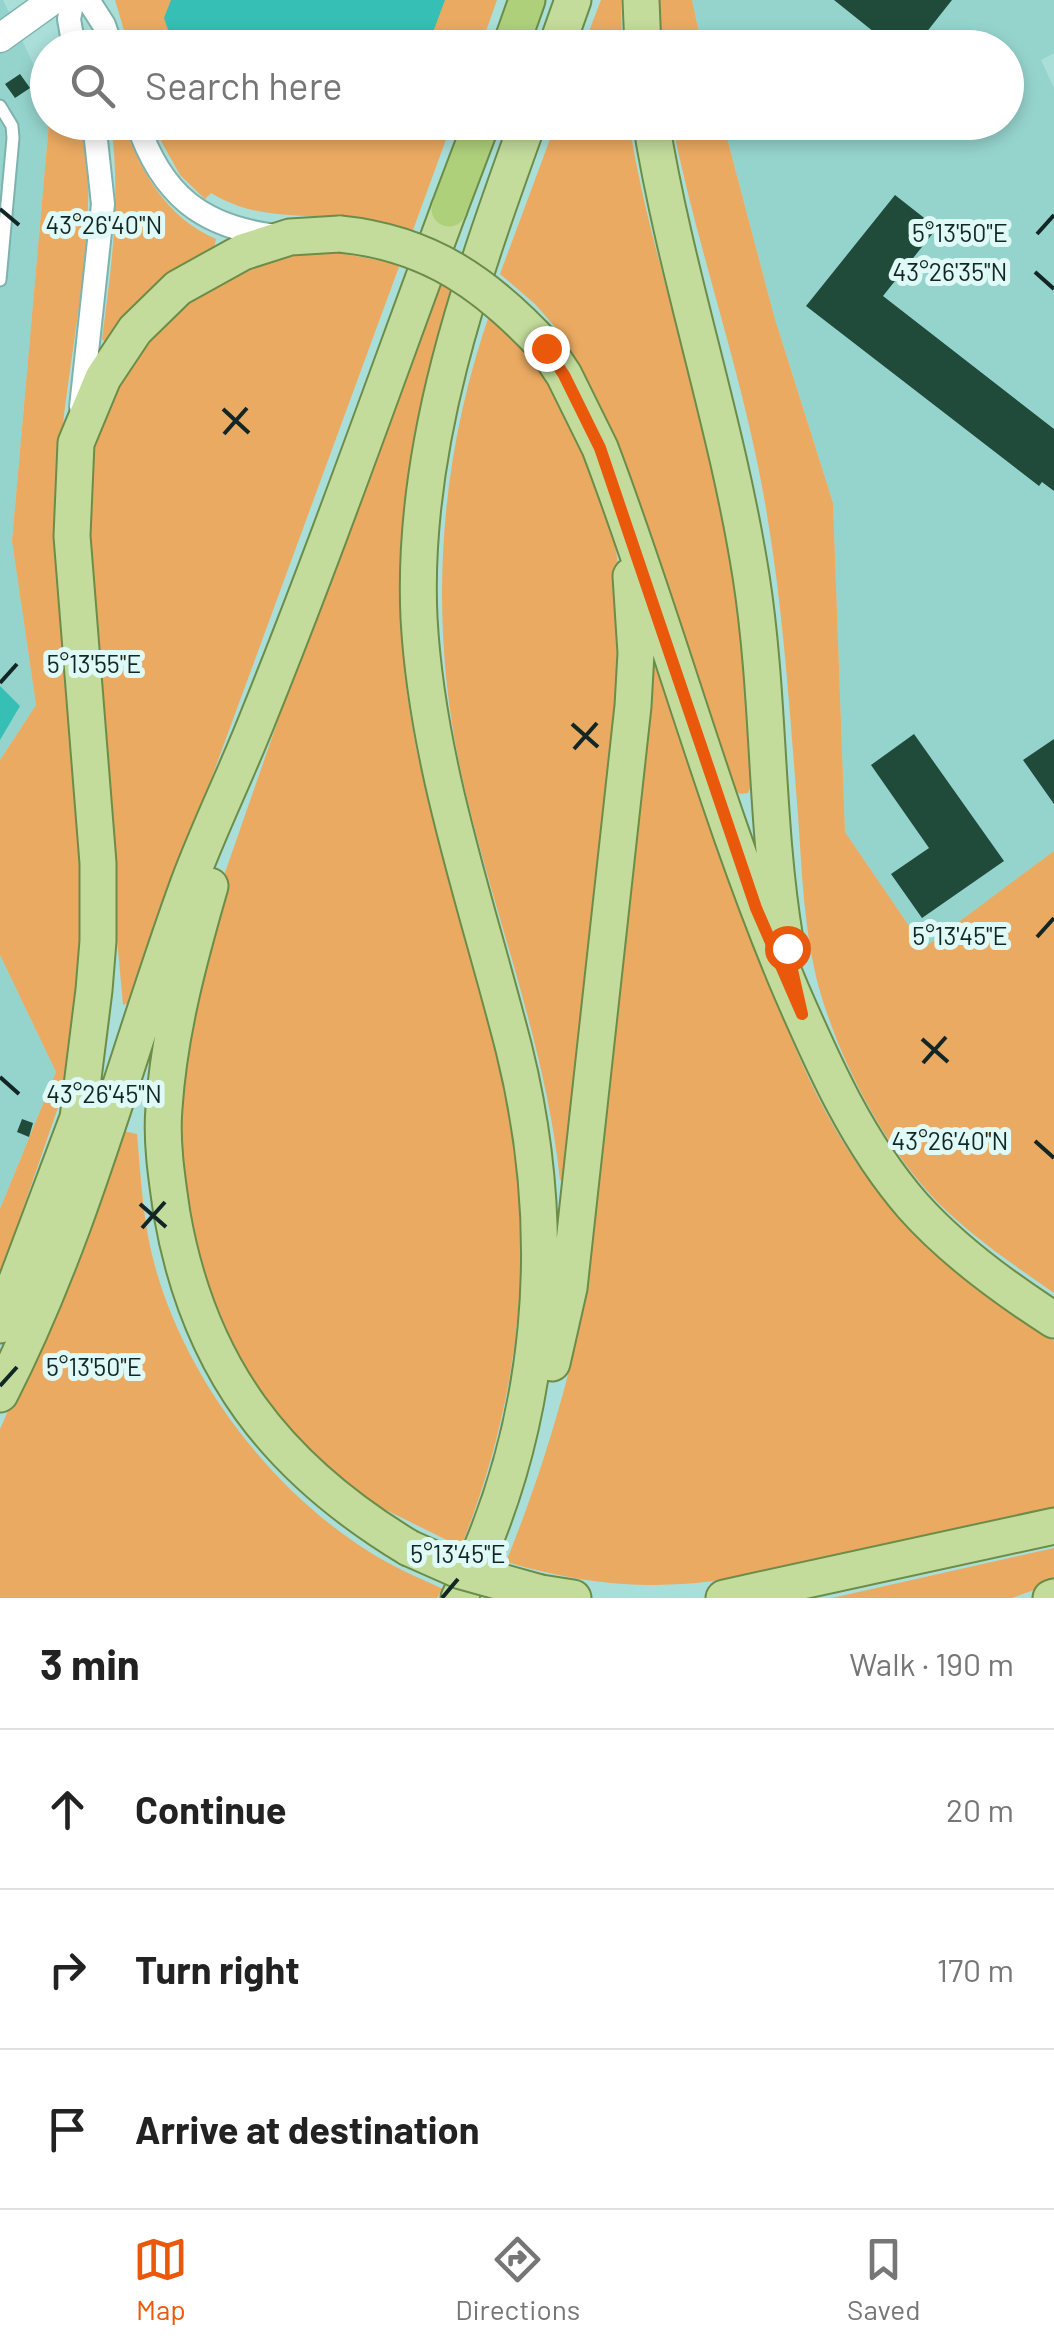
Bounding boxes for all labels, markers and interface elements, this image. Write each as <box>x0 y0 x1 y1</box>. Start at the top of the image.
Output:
search box <box>30 30 1024 140</box>
icon: search <box>65 58 120 113</box>
text: Search here <box>145 62 343 108</box>
text: 43°26'40"N <box>46 209 162 239</box>
text: 5°13'50"E <box>912 217 1008 247</box>
text: 43°26'35"N <box>893 256 1007 286</box>
route end <box>524 326 570 372</box>
text: 5°13'55"E <box>47 648 141 678</box>
text: 5°13'45"E <box>912 920 1008 950</box>
route start <box>765 926 811 972</box>
text: 43°26'45"N <box>46 1078 162 1108</box>
text: 43°26'40"N <box>892 1125 1008 1155</box>
text: 5°13'50"E <box>46 1351 142 1381</box>
text: 5°13'45"E <box>410 1538 506 1568</box>
text: 3 min <box>40 1638 140 1688</box>
text: Walk · 190 m <box>849 1644 1014 1682</box>
icon: ahead <box>40 1782 95 1837</box>
text: Continue <box>135 1786 286 1832</box>
text: 20 m <box>946 1790 1014 1828</box>
icon: right <box>40 1942 95 1997</box>
text: Turn right <box>135 1946 300 1992</box>
text: 170 m <box>937 1950 1014 1988</box>
icon: arrive <box>40 2102 95 2157</box>
text: Arrive at destination <box>135 2106 480 2152</box>
tab: Map <box>133 2232 188 2326</box>
tab: Directions <box>455 2232 580 2326</box>
tab: Saved <box>847 2232 921 2326</box>

